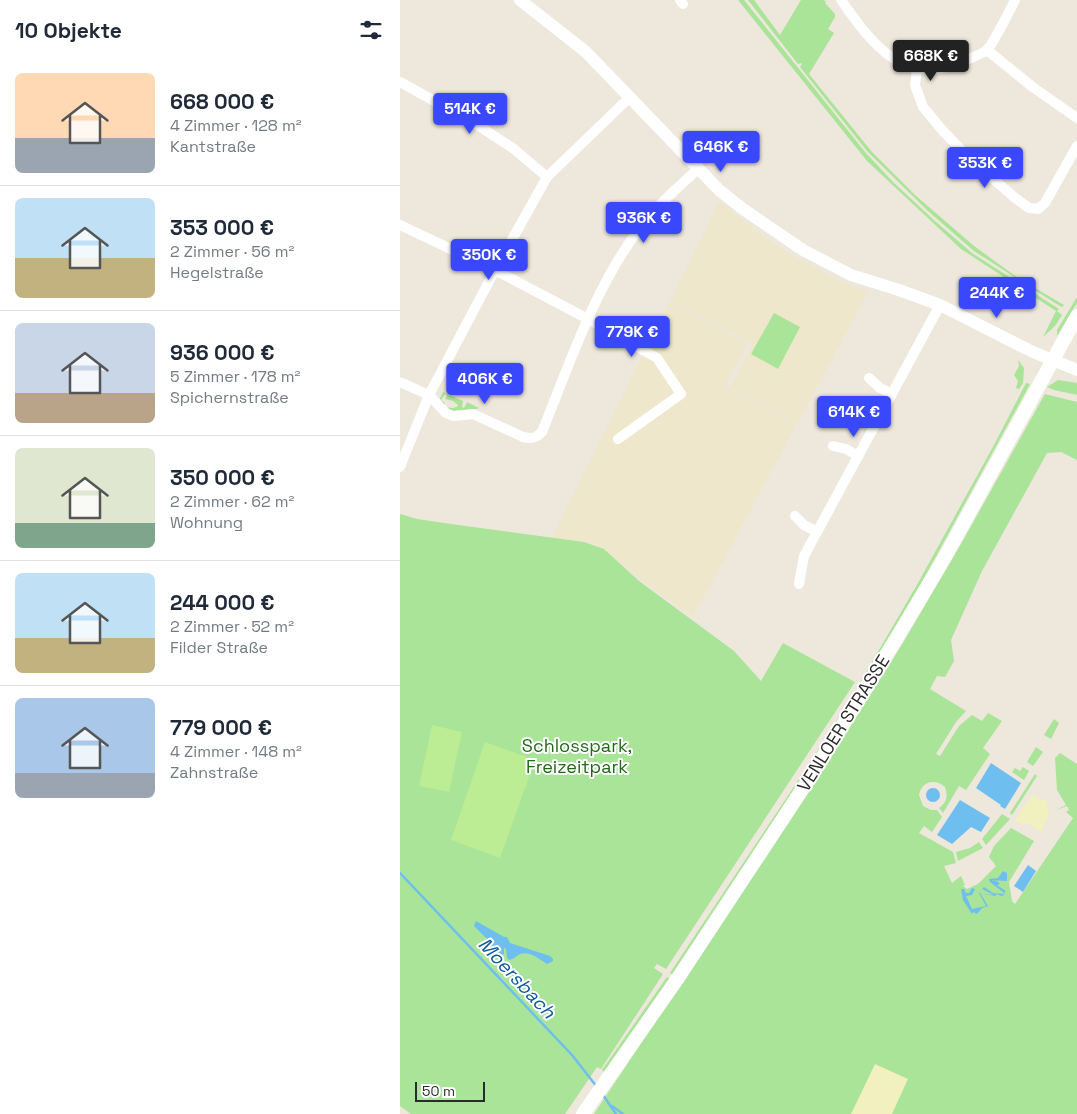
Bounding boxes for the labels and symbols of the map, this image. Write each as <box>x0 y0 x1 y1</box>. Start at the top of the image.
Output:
pin: 668K € <box>890 39 972 82</box>
pin: 514K € <box>429 92 511 135</box>
pin: 646K € <box>680 130 762 173</box>
pin: 353K € <box>944 146 1026 189</box>
pin: 936K € <box>603 202 685 244</box>
pin: 350K € <box>448 238 530 281</box>
pin: 244K € <box>956 276 1038 319</box>
pin: 779K € <box>591 316 673 358</box>
pin: 406K € <box>444 362 526 405</box>
pin: 614K € <box>813 396 895 438</box>
street label: VENLOER STRASSE <box>792 650 894 796</box>
park label: Schlosspark, Freizeitpark <box>522 734 632 778</box>
water label: Moersbach <box>473 932 561 1024</box>
scale bar <box>415 1079 485 1102</box>

